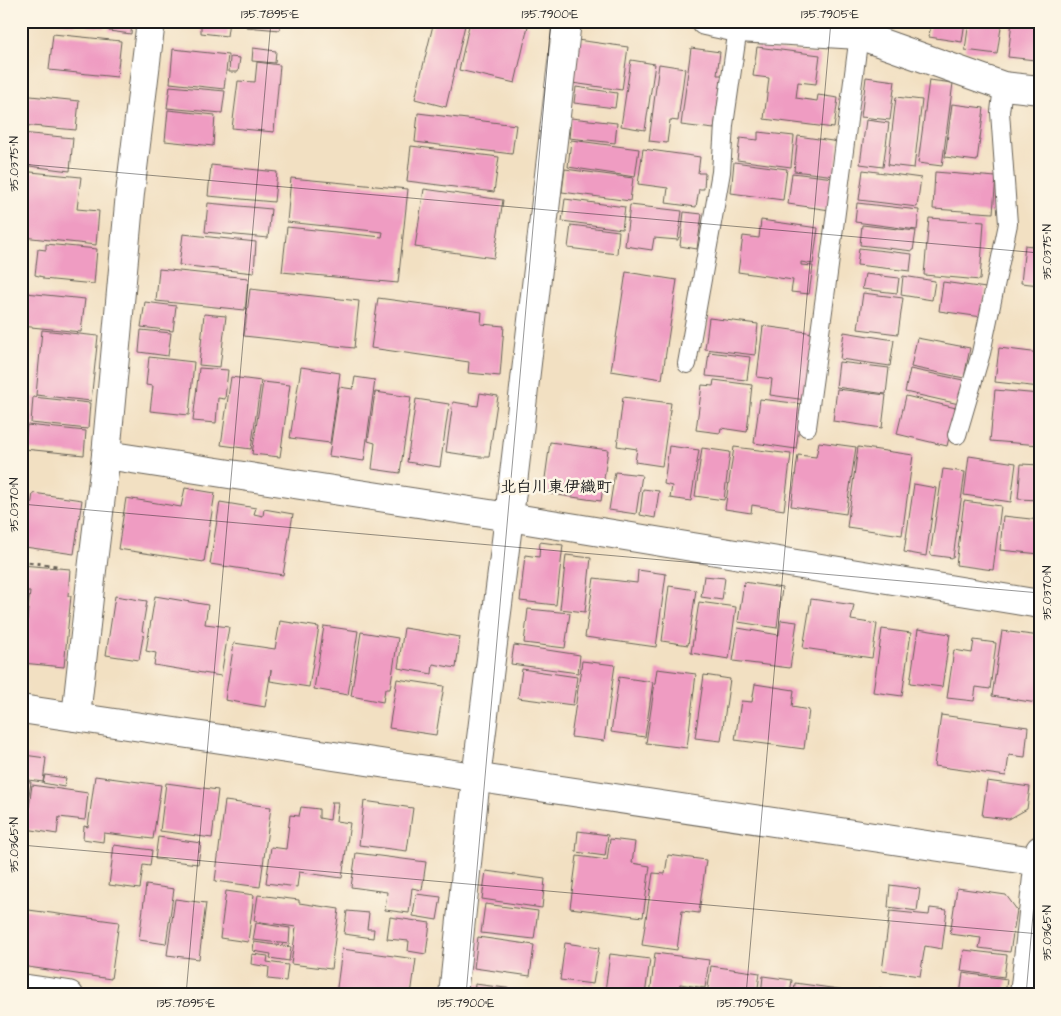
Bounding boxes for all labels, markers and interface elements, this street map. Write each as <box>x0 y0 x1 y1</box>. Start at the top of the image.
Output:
text: 135.7895°E <box>241 6 299 23</box>
text: 135.7900°E <box>522 6 578 23</box>
text: 135.7905°E <box>801 6 859 23</box>
text: 35.0375°N <box>6 136 23 192</box>
text: 35.0375°N <box>1039 224 1056 280</box>
district label: 北白川東伊織町 <box>500 476 612 498</box>
text: 35.0370°N <box>6 477 23 533</box>
text: 35.0370°N <box>1039 565 1056 621</box>
text: 35.0365°N <box>6 816 23 873</box>
text: 35.0365°N <box>1039 904 1056 961</box>
text: 135.7895°E <box>157 995 215 1012</box>
text: 135.7900°E <box>438 995 494 1012</box>
text: 135.7905°E <box>717 995 775 1012</box>

